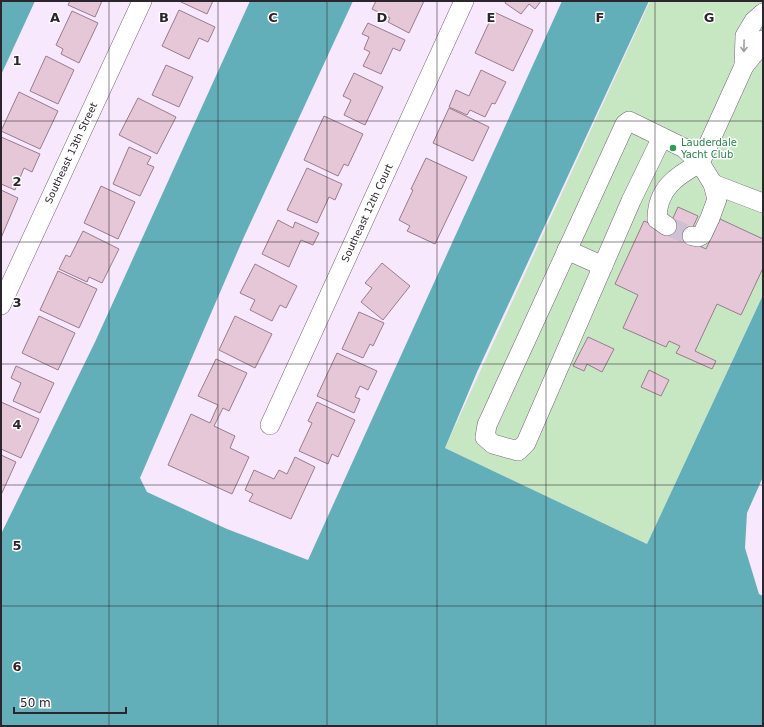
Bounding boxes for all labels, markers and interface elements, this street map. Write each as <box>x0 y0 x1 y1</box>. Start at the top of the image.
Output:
text: A <box>50 10 60 25</box>
text: B <box>159 10 169 25</box>
text: C <box>268 10 278 25</box>
text: D <box>377 10 388 25</box>
text: E <box>487 10 495 25</box>
text: F <box>596 10 604 25</box>
text: G <box>704 10 714 25</box>
one-way arrow <box>741 39 748 52</box>
text: 1 <box>12 53 22 68</box>
street label: Southeast 13th Street <box>43 101 99 205</box>
place label: Lauderdale Yacht Club <box>680 137 737 160</box>
marker: Lauderdale Yacht Club <box>668 143 678 153</box>
street label: Southeast 12th Court <box>339 162 395 264</box>
text: 2 <box>12 174 22 189</box>
text: 3 <box>12 295 22 310</box>
text: 4 <box>12 417 22 432</box>
text: 5 <box>12 538 22 553</box>
text: 6 <box>12 659 22 674</box>
scale bar <box>14 689 126 715</box>
text: 50 m <box>20 696 51 710</box>

